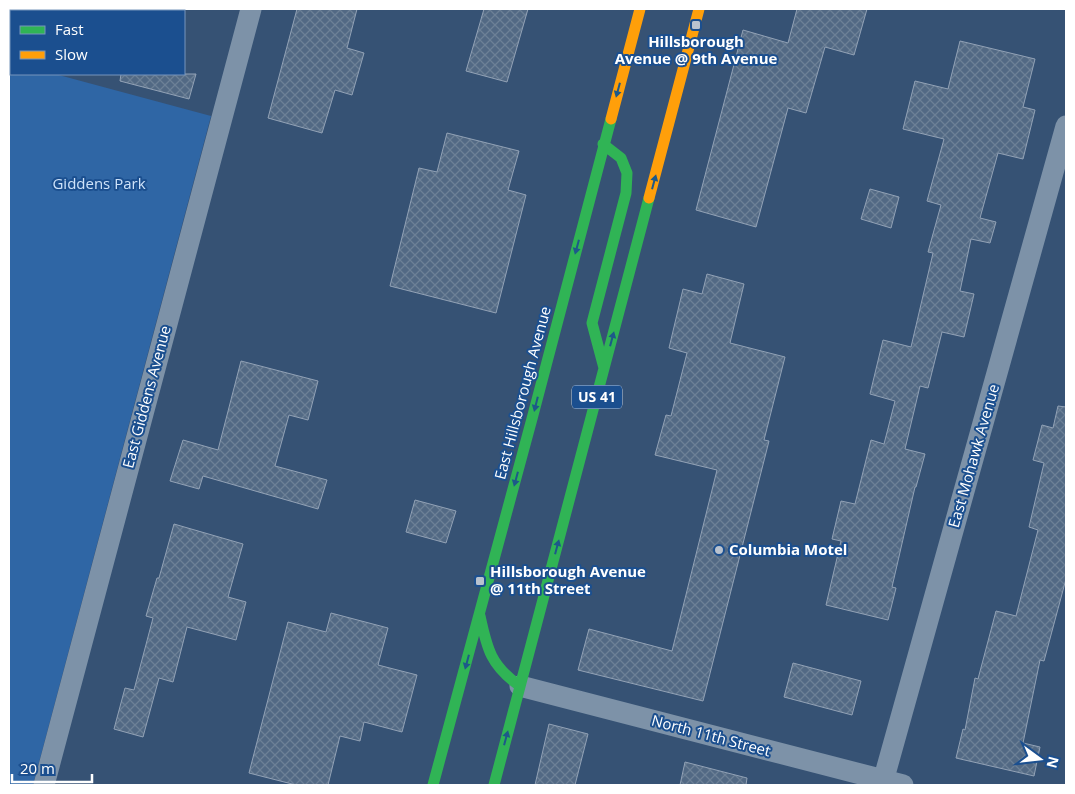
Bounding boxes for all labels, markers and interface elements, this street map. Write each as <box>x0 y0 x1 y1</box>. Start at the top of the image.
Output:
legend <box>10 10 185 75</box>
text: Fast <box>55 19 84 39</box>
marker: Hillsborough Avenue @ 9th Avenue <box>690 19 702 31</box>
place label: Hillsborough Avenue @ 9th Avenue <box>615 31 777 68</box>
text: Slow <box>55 44 88 64</box>
one-way arrow <box>614 82 622 97</box>
park label: Giddens Park <box>52 173 146 193</box>
one-way arrow <box>650 175 658 190</box>
one-way arrow <box>572 239 580 254</box>
street label: East Hillsborough Avenue <box>489 304 555 482</box>
street label: East Giddens Avenue <box>117 323 175 470</box>
one-way arrow <box>608 332 616 347</box>
street label: East Mohawk Avenue <box>943 381 1003 530</box>
road number: US 41 <box>572 386 622 408</box>
one-way arrow <box>532 397 540 412</box>
one-way arrow <box>512 472 520 487</box>
place label: Columbia Motel <box>729 539 847 559</box>
one-way arrow <box>553 540 561 555</box>
marker: Columbia Motel <box>713 544 725 556</box>
place label: Hillsborough Avenue @ 11th Street <box>490 561 646 598</box>
marker: Hillsborough Avenue @ 11th Street <box>474 575 486 587</box>
one-way arrow <box>463 654 471 669</box>
street label: North 11th Street <box>650 710 773 761</box>
one-way arrow <box>503 731 511 746</box>
north arrow <box>1015 734 1065 784</box>
scale bar <box>12 752 92 784</box>
text: N <box>1042 755 1064 770</box>
text: 20 m <box>20 758 55 778</box>

